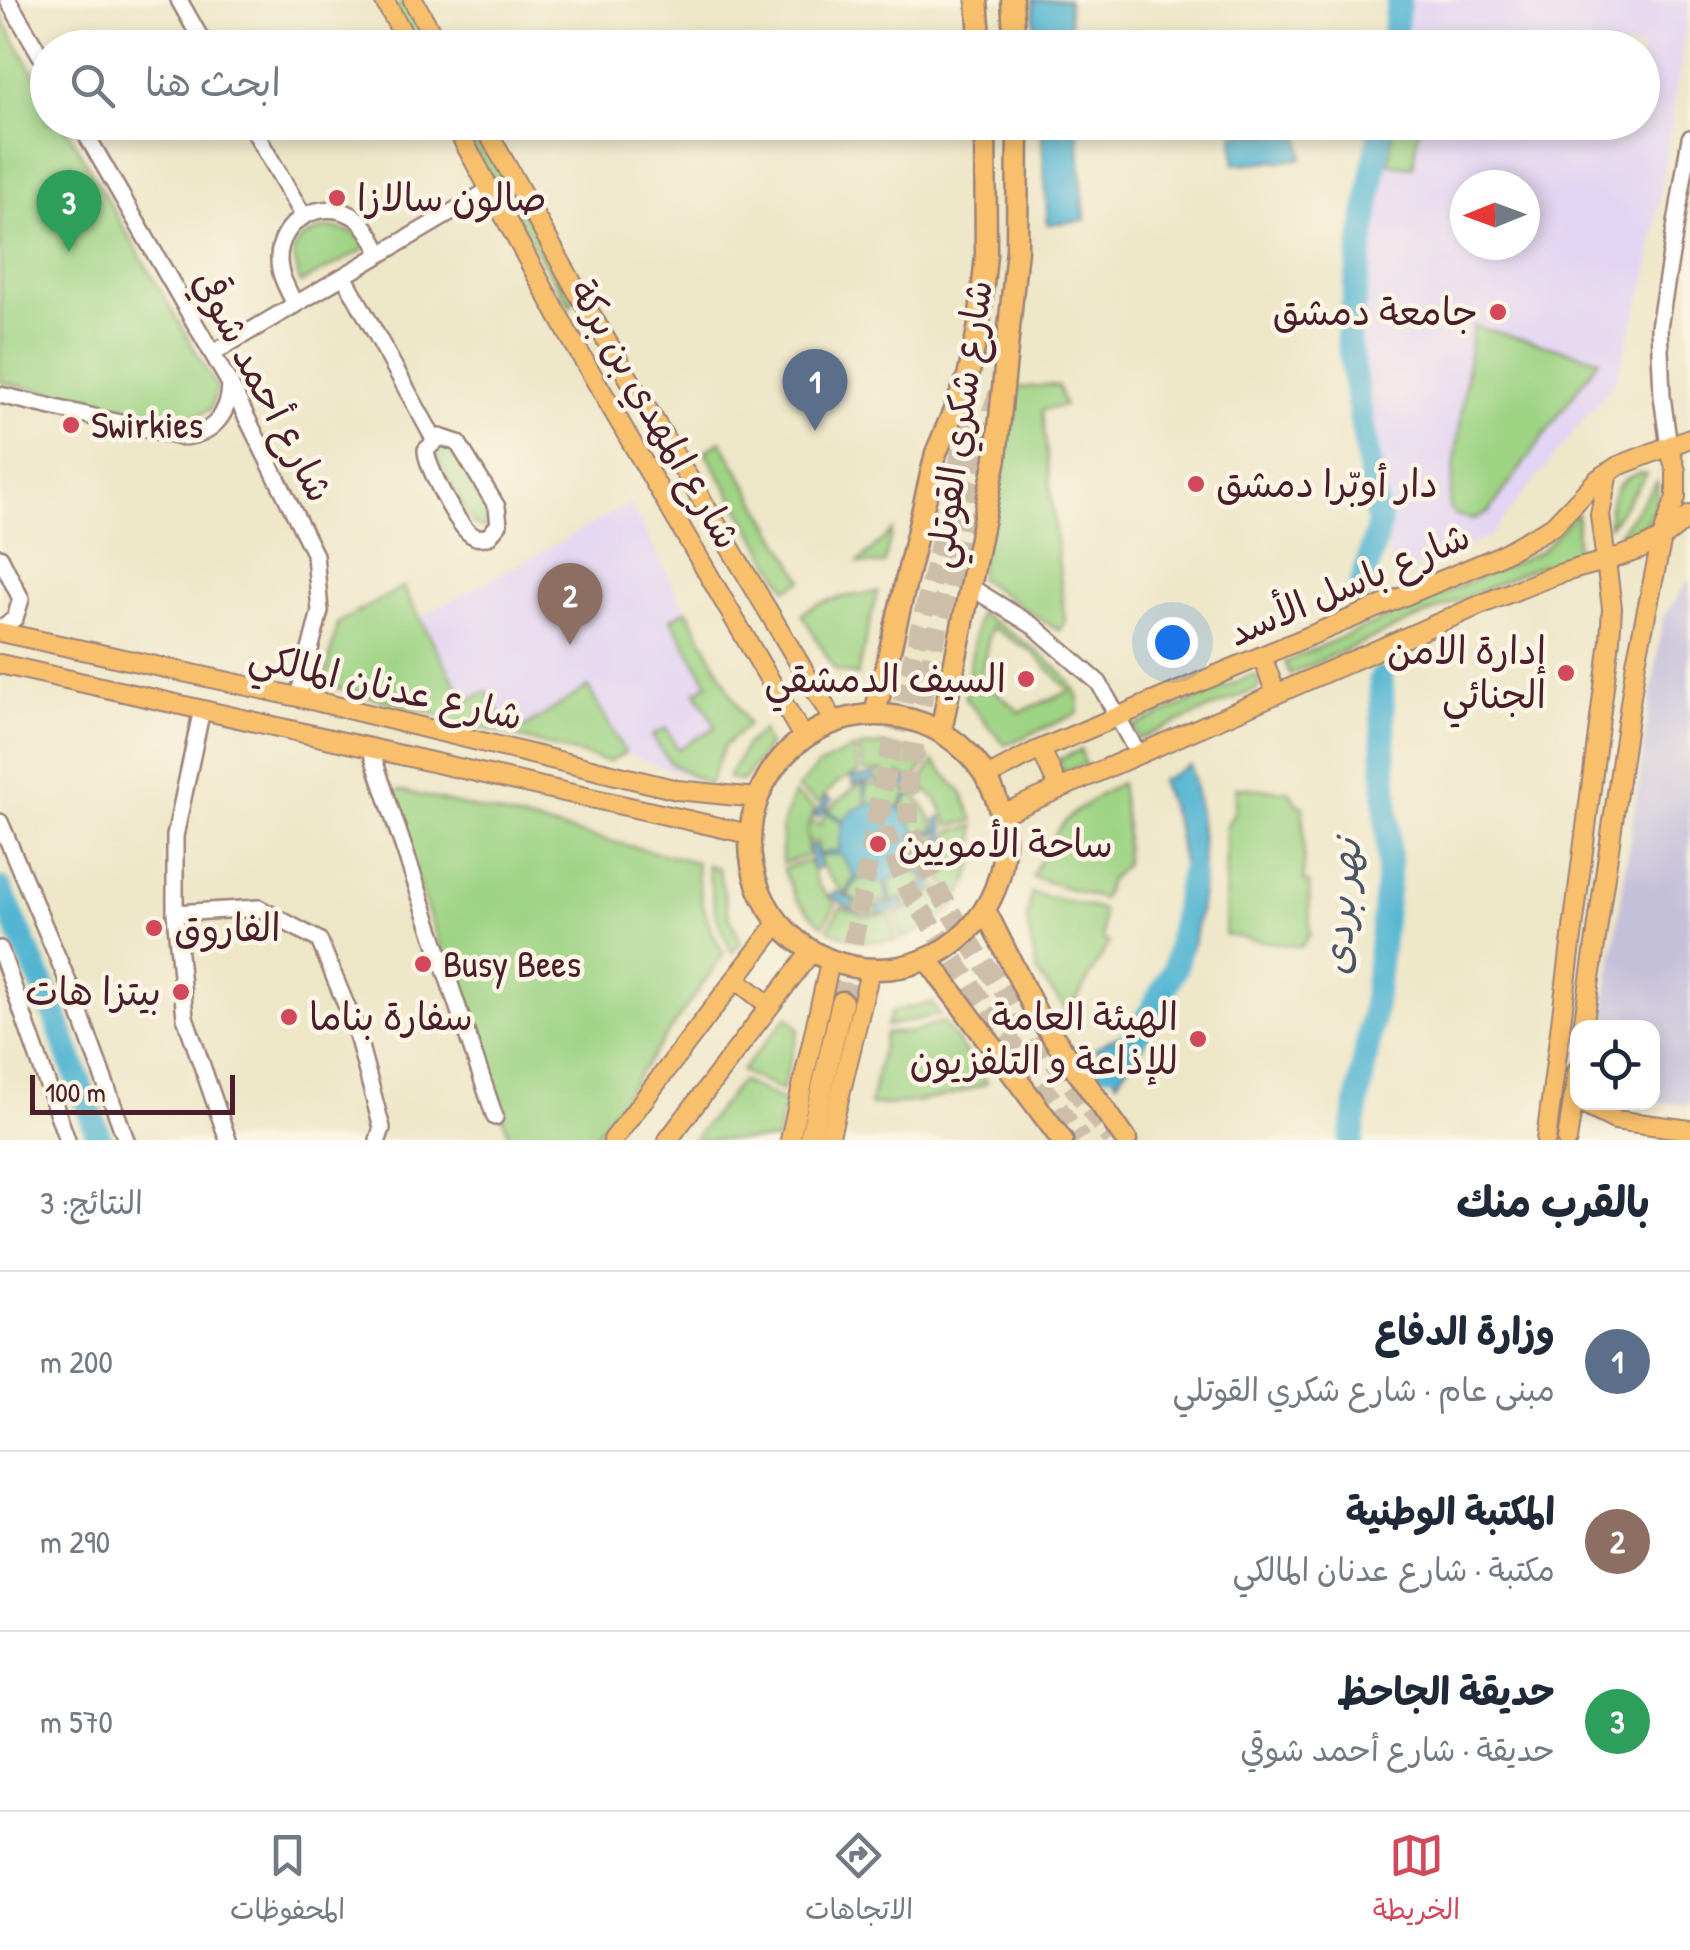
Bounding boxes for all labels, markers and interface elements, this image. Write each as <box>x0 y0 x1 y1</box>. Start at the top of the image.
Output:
search box <box>30 30 1660 140</box>
text: ابحث هنا <box>145 56 281 108</box>
icon: search <box>65 58 120 113</box>
pin: 3 <box>36 170 102 252</box>
north arrow <box>1450 170 1540 260</box>
place label: صالون سالازا <box>357 171 547 223</box>
marker: صالون سالازا <box>326 187 348 209</box>
street label: شارع أحمد شوقي <box>179 261 347 511</box>
street label: شارع المهدي بن بركة <box>556 269 754 559</box>
street label: شارع شكري القوتلي <box>912 276 1012 572</box>
place label: جامعة دمشق <box>1272 285 1478 337</box>
marker: جامعة دمشق <box>1487 301 1509 323</box>
pin: 1 <box>782 348 848 431</box>
place label: Swirkies <box>91 398 203 450</box>
marker: Swirkies <box>60 414 82 436</box>
place label: دار أوبّرا دمشق <box>1216 457 1438 509</box>
marker: دار أوبّرا دمشق <box>1185 473 1207 495</box>
street label: شارع باسل الأسد <box>1220 509 1478 659</box>
pin: 2 <box>538 562 602 645</box>
your location <box>1147 617 1198 668</box>
place label: إدارة الامن الجنائي <box>1387 624 1546 728</box>
street label: شارع عدنان المالكي <box>243 628 528 750</box>
place label: السيف الدمشقي <box>764 652 1006 712</box>
marker: إدارة الامن الجنائي <box>1555 662 1577 684</box>
marker: السيف الدمشقي <box>1015 668 1037 690</box>
place label: ساحة الأمويين <box>898 817 1113 869</box>
water label: نهر بردى <box>1307 832 1373 977</box>
marker: ساحة الأمويين <box>867 833 889 855</box>
place label: الفاروق <box>174 901 281 953</box>
marker: الفاروق <box>143 917 165 939</box>
place label: Busy Bees <box>443 937 581 989</box>
marker: Busy Bees <box>412 953 434 975</box>
place label: بیتزا هات <box>25 965 161 1017</box>
marker: بیتزا هات <box>170 981 192 1003</box>
place label: سفارة بناما <box>309 990 473 1042</box>
place label: الهيئة العامة للإذاعة و التلفزيون <box>910 990 1178 1086</box>
marker: سفارة بناما <box>278 1006 300 1028</box>
map controls <box>1570 1020 1660 1110</box>
button: locate <box>1570 1020 1660 1110</box>
marker: الهيئة العامة للإذاعة و التلفزيون <box>1187 1028 1209 1050</box>
scale bar <box>30 1070 235 1114</box>
text: 100 m <box>45 1073 106 1111</box>
text: بالقرب منك <box>1456 1173 1650 1230</box>
text: النتائج: 3 <box>40 1181 143 1224</box>
text: وزارة الدفاع <box>1375 1305 1555 1357</box>
text: 200 m <box>40 1340 113 1383</box>
text: 1 <box>1612 1340 1623 1383</box>
text: مبنى عام · شارع شكري القوتلي <box>1172 1368 1555 1411</box>
text: المكتبة الوطنية <box>1346 1485 1555 1537</box>
text: 290 m <box>40 1520 110 1563</box>
text: 2 <box>1610 1520 1625 1563</box>
text: مكتبة · شارع عدنان المالكي <box>1233 1548 1555 1591</box>
text: حديقة الجاحظ <box>1337 1665 1555 1717</box>
text: 570 m <box>40 1700 113 1743</box>
text: 3 <box>1610 1700 1625 1743</box>
text: حديقة · شارع أحمد شوقي <box>1240 1728 1555 1771</box>
tab: المحفوظات <box>230 1828 345 1934</box>
tab: الاتجاهات <box>805 1828 913 1934</box>
tab: الخريطة <box>1373 1828 1460 1934</box>

